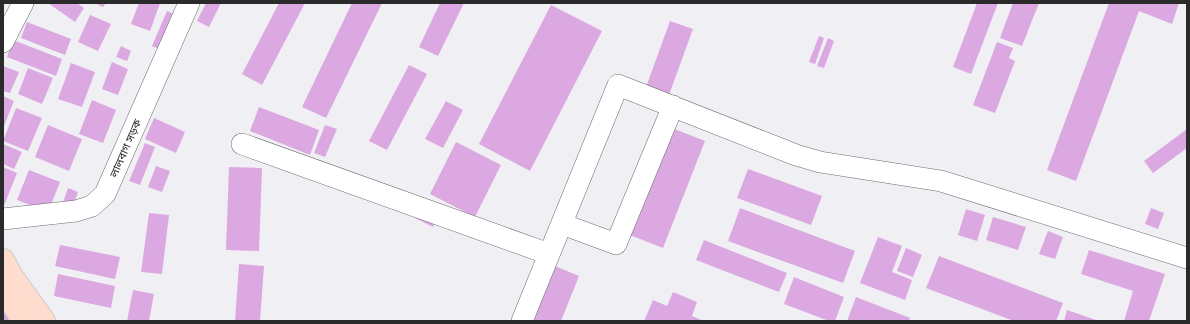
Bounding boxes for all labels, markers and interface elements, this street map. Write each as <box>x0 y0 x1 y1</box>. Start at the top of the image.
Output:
street label: লালবাগ সড়ক <box>105 117 145 180</box>

